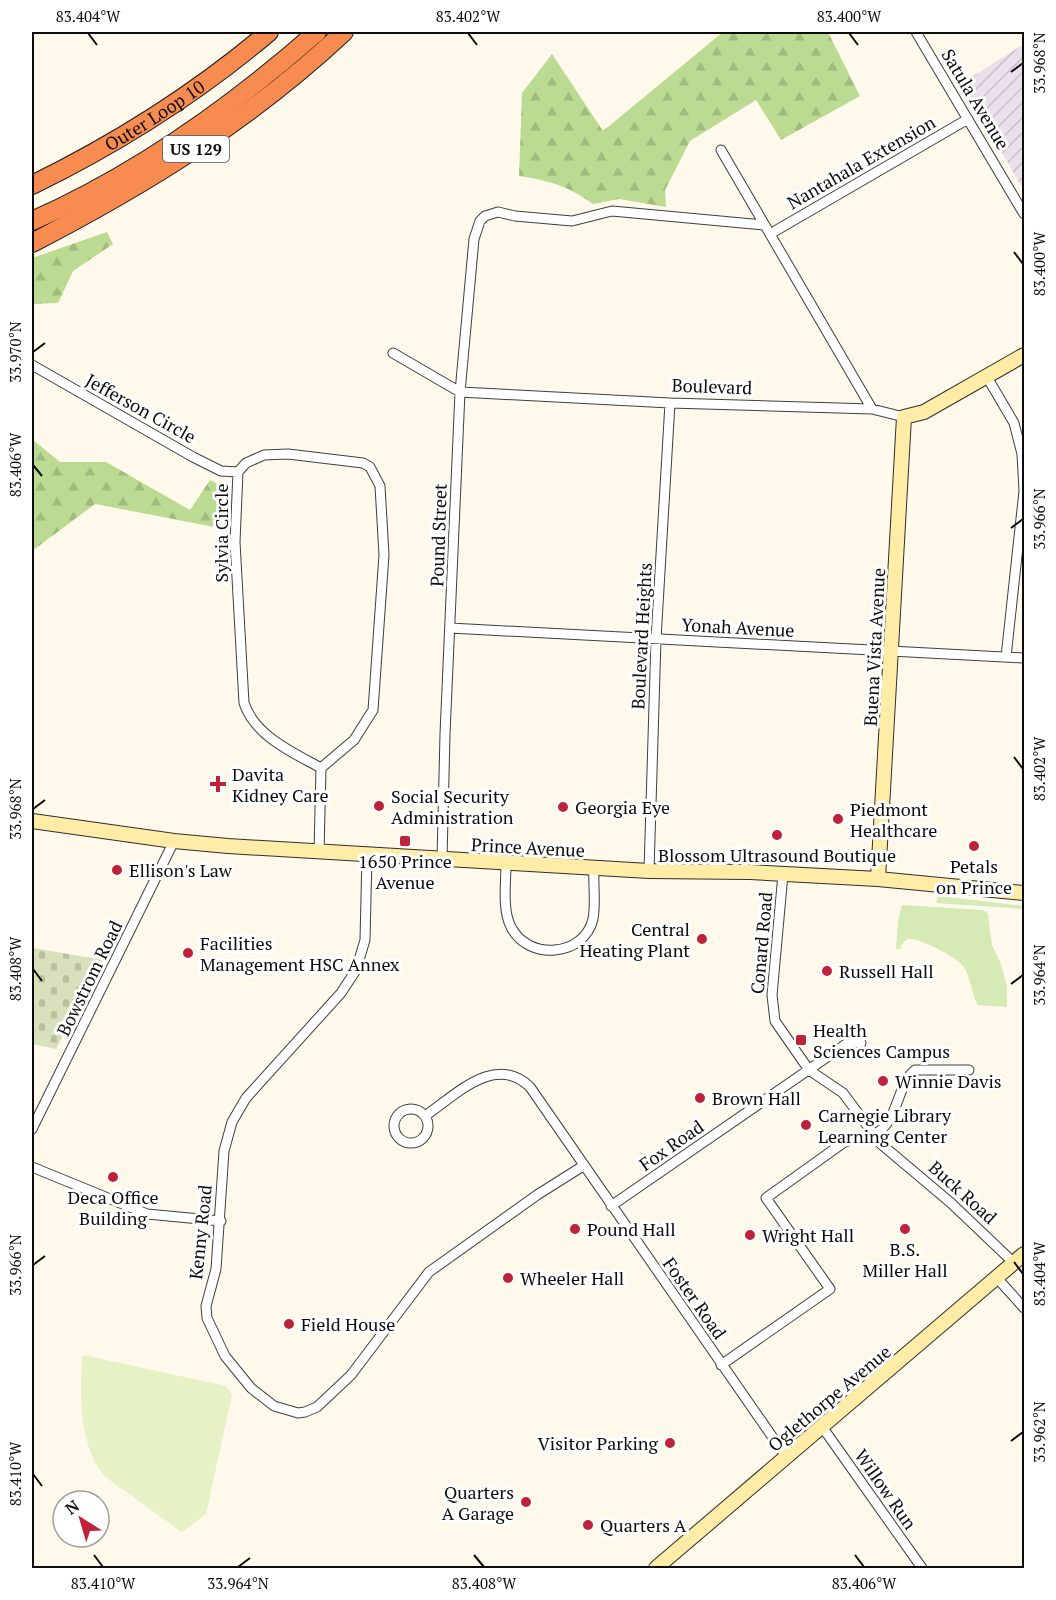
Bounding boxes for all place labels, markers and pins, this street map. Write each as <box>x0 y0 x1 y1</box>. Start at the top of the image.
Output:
place label: Davita Kidney Care <box>232 762 329 807</box>
marker: Davita Kidney Care <box>209 775 227 793</box>
place label: Social Security Administration <box>391 784 514 829</box>
place label: Georgia Eye <box>575 795 670 819</box>
place label: Piedmont Healthcare <box>850 797 937 842</box>
marker: Social Security Administration <box>372 799 386 813</box>
marker: Georgia Eye <box>556 800 570 814</box>
marker: Piedmont Healthcare <box>831 812 845 826</box>
marker: Blossom Ultrasound Boutique <box>770 828 784 842</box>
marker: 1650 Prince Avenue <box>398 834 412 848</box>
marker: Petals on Prince <box>967 839 981 853</box>
place label: Blossom Ultrasound Boutique <box>658 843 896 867</box>
place label: 1650 Prince Avenue <box>358 849 452 894</box>
place label: Petals on Prince <box>936 854 1012 899</box>
place label: Ellison's Law <box>129 858 233 882</box>
marker: Ellison's Law <box>110 863 124 877</box>
place label: Central Heating Plant <box>580 917 690 962</box>
place label: Facilities Management HSC Annex <box>200 931 400 976</box>
marker: Central Heating Plant <box>695 932 709 946</box>
marker: Facilities Management HSC Annex <box>181 946 195 960</box>
place label: Russell Hall <box>839 959 934 983</box>
marker: Russell Hall <box>820 964 834 978</box>
place label: Health Sciences Campus <box>813 1018 950 1063</box>
marker: Health Sciences Campus <box>794 1033 808 1047</box>
place label: Winnie Davis <box>895 1069 1002 1093</box>
marker: Winnie Davis <box>876 1074 890 1088</box>
place label: Brown Hall <box>712 1086 801 1110</box>
marker: Brown Hall <box>693 1091 707 1105</box>
place label: Carnegie Library Learning Center <box>818 1103 952 1148</box>
marker: Carnegie Library Learning Center <box>799 1118 813 1132</box>
marker: Deca Office Building <box>106 1170 120 1184</box>
place label: Deca Office Building <box>67 1185 159 1230</box>
place label: Pound Hall <box>587 1217 676 1241</box>
marker: Pound Hall <box>568 1222 582 1236</box>
marker: B.S. Miller Hall <box>898 1222 912 1236</box>
place label: Wright Hall <box>762 1223 854 1247</box>
marker: Wright Hall <box>743 1228 757 1242</box>
place label: B.S. Miller Hall <box>862 1237 948 1282</box>
place label: Wheeler Hall <box>520 1266 624 1290</box>
marker: Wheeler Hall <box>501 1271 515 1285</box>
place label: Field House <box>301 1312 395 1336</box>
marker: Field House <box>282 1317 296 1331</box>
place label: Visitor Parking <box>538 1431 659 1455</box>
marker: Visitor Parking <box>663 1436 677 1450</box>
place label: Quarters A Garage <box>442 1480 514 1525</box>
marker: Quarters A Garage <box>519 1495 533 1509</box>
place label: Quarters A <box>600 1513 687 1537</box>
marker: Quarters A <box>581 1518 595 1532</box>

